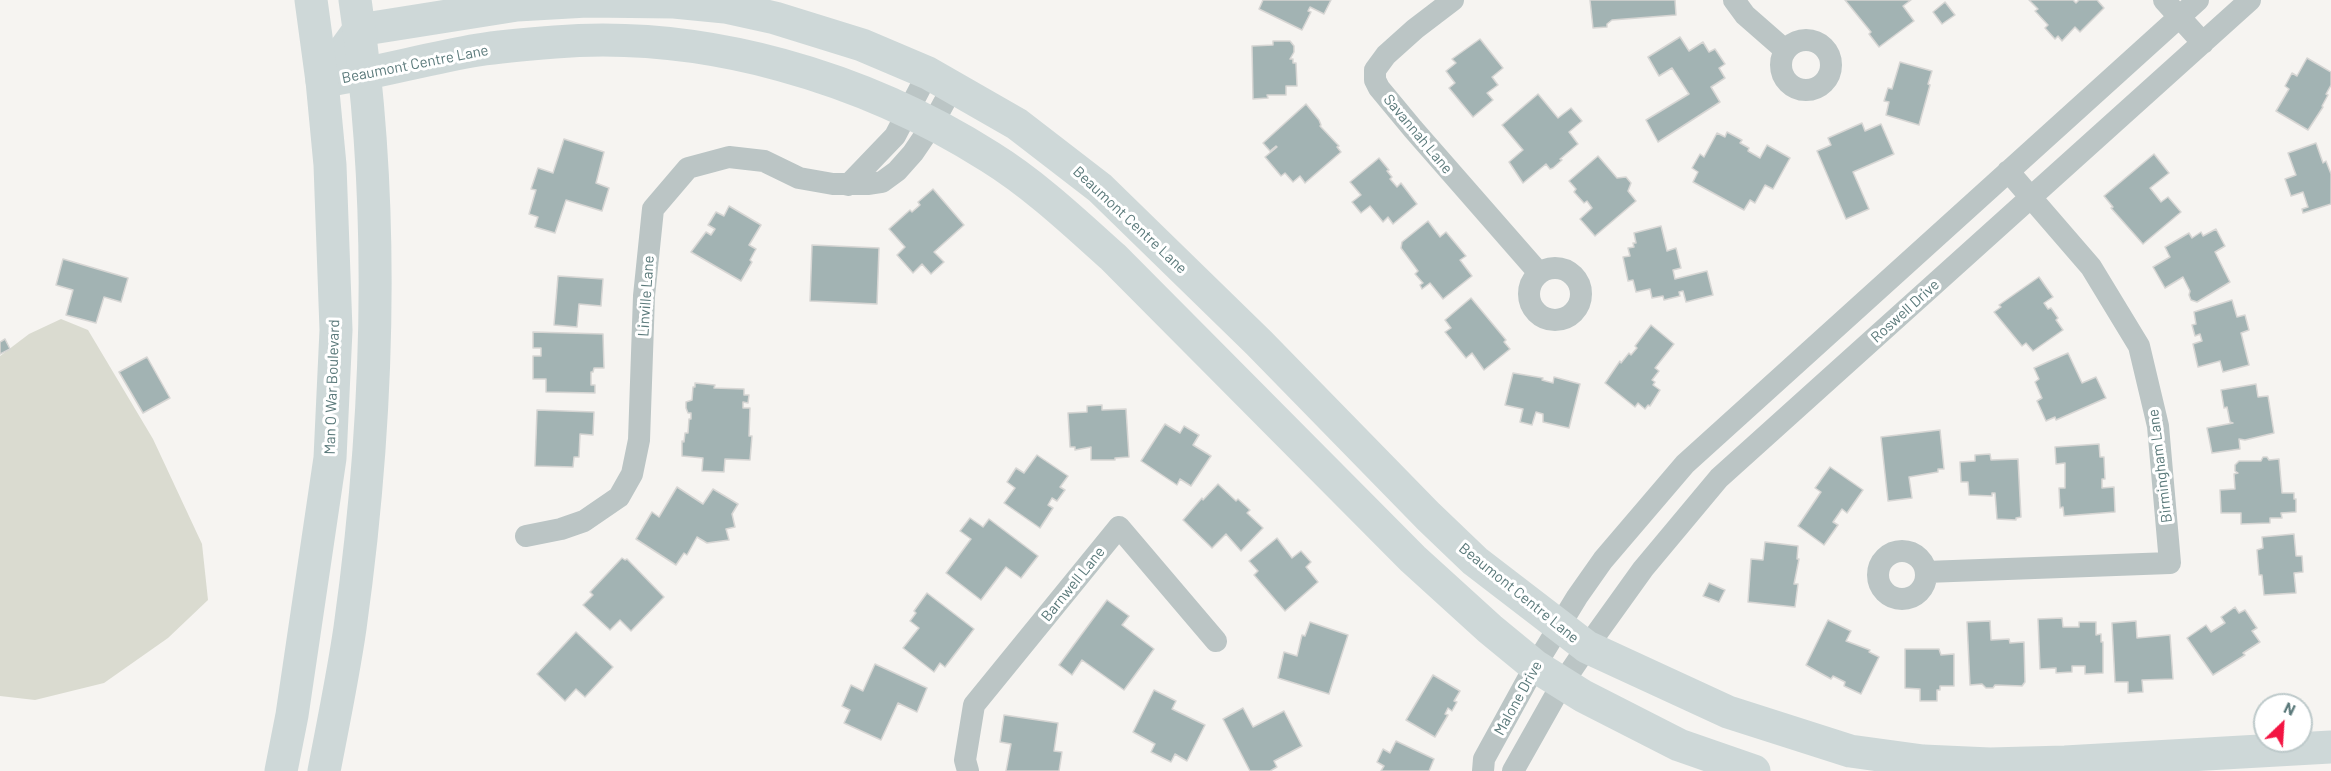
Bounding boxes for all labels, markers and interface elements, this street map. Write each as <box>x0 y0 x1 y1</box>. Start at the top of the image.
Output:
street label: Beaumont Centre Lane <box>340 41 490 87</box>
street label: Savannah Lane <box>1380 91 1456 177</box>
street label: Beaumont Centre Lane <box>1069 163 1191 277</box>
street label: Linville Lane <box>634 255 658 337</box>
street label: Roswell Drive <box>1867 276 1943 346</box>
street label: Man O War Boulevard <box>321 319 343 455</box>
street label: Birmingham Lane <box>2144 408 2176 524</box>
street label: Beaumont Centre Lane <box>1455 539 1583 647</box>
street label: Barnwell Lane <box>1037 543 1109 625</box>
street label: Malone Drive <box>1490 658 1546 738</box>
north arrow <box>2253 693 2313 753</box>
text: N <box>2281 697 2299 719</box>

